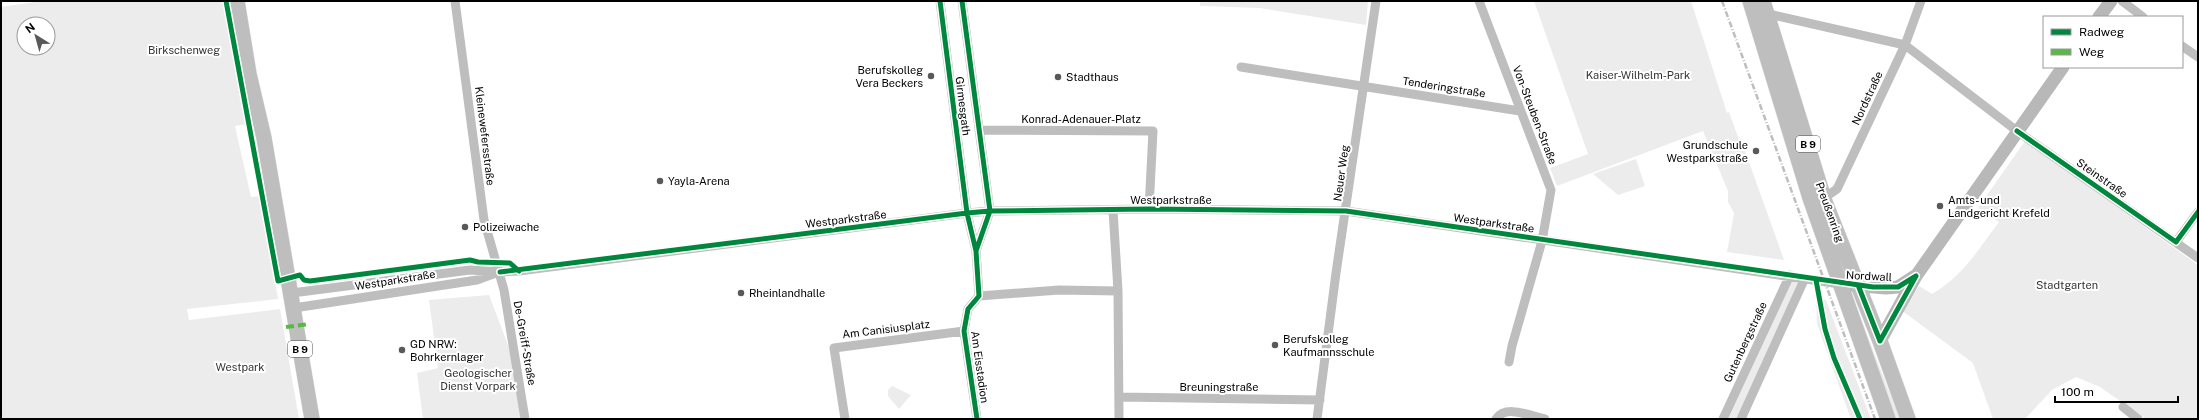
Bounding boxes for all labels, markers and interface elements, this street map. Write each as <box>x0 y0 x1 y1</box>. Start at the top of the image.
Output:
north arrow <box>16 16 56 56</box>
legend <box>2043 16 2183 68</box>
text: N <box>23 21 37 35</box>
text: Radweg <box>2079 25 2124 39</box>
park label: Birkschenweg <box>148 44 220 56</box>
text: Weg <box>2079 45 2104 59</box>
place label: Berufskolleg Vera Beckers <box>855 64 923 89</box>
street label: Von-Steuben-Straße <box>1511 64 1559 166</box>
park label: Kaiser-Wilhelm-Park <box>1586 69 1690 81</box>
street label: Nordstraße <box>1849 69 1885 127</box>
marker: Berufskolleg Vera Beckers <box>926 71 936 81</box>
place label: Stadthaus <box>1066 71 1119 83</box>
marker: Stadthaus <box>1053 72 1063 82</box>
street label: Tenderingstraße <box>1402 75 1486 99</box>
street label: Girmesgath <box>953 76 973 136</box>
street label: Kleinewefersstraße <box>473 86 497 186</box>
street label: Konrad-Adenauer-Platz <box>1021 113 1141 125</box>
road number: B 9 <box>1796 136 1820 152</box>
place label: Grundschule Westparkstraße <box>1667 139 1748 164</box>
street label: Neuer Weg <box>1331 144 1351 202</box>
marker: Grundschule Westparkstraße <box>1751 146 1761 156</box>
street label: Steinstraße <box>2074 156 2130 200</box>
place label: Yayla-Arena <box>668 175 730 187</box>
marker: Yayla-Arena <box>655 176 665 186</box>
street label: Preußenring <box>1814 180 1847 244</box>
street label: Westparkstraße <box>1130 194 1212 206</box>
place label: Amts- und Landgericht Krefeld <box>1948 194 2050 219</box>
marker: Amts- und Landgericht Krefeld <box>1935 201 1945 211</box>
street label: Westparkstraße <box>805 208 887 230</box>
street label: Westparkstraße <box>1453 211 1535 235</box>
place label: Polizeiwache <box>473 221 539 233</box>
marker: Polizeiwache <box>460 222 470 232</box>
street label: Westparkstraße <box>354 268 436 292</box>
street label: Nordwall <box>1846 269 1892 283</box>
park label: Stadtgarten <box>2036 279 2098 291</box>
place label: Rheinlandhalle <box>749 287 825 299</box>
marker: Rheinlandhalle <box>736 288 746 298</box>
street label: De-Greiff-Straße <box>512 300 538 386</box>
street label: Gutenbergstraße <box>1721 300 1769 384</box>
street label: Am Canisiusplatz <box>842 318 930 340</box>
street label: Am Eisstadion <box>969 330 991 404</box>
place label: Berufskolleg Kaufmannsschule <box>1283 333 1375 358</box>
place label: GD NRW: Bohrkernlager <box>410 338 484 363</box>
marker: Berufskolleg Kaufmannsschule <box>1270 340 1280 350</box>
road number: B 9 <box>288 341 312 357</box>
marker: GD NRW: Bohrkernlager <box>397 345 407 355</box>
park label: Westpark <box>216 361 264 373</box>
park label: Geologischer Dienst Vorpark <box>440 367 516 392</box>
scale bar <box>2055 378 2178 404</box>
street label: Breuningstraße <box>1179 381 1259 393</box>
text: 100 m <box>2061 385 2094 399</box>

